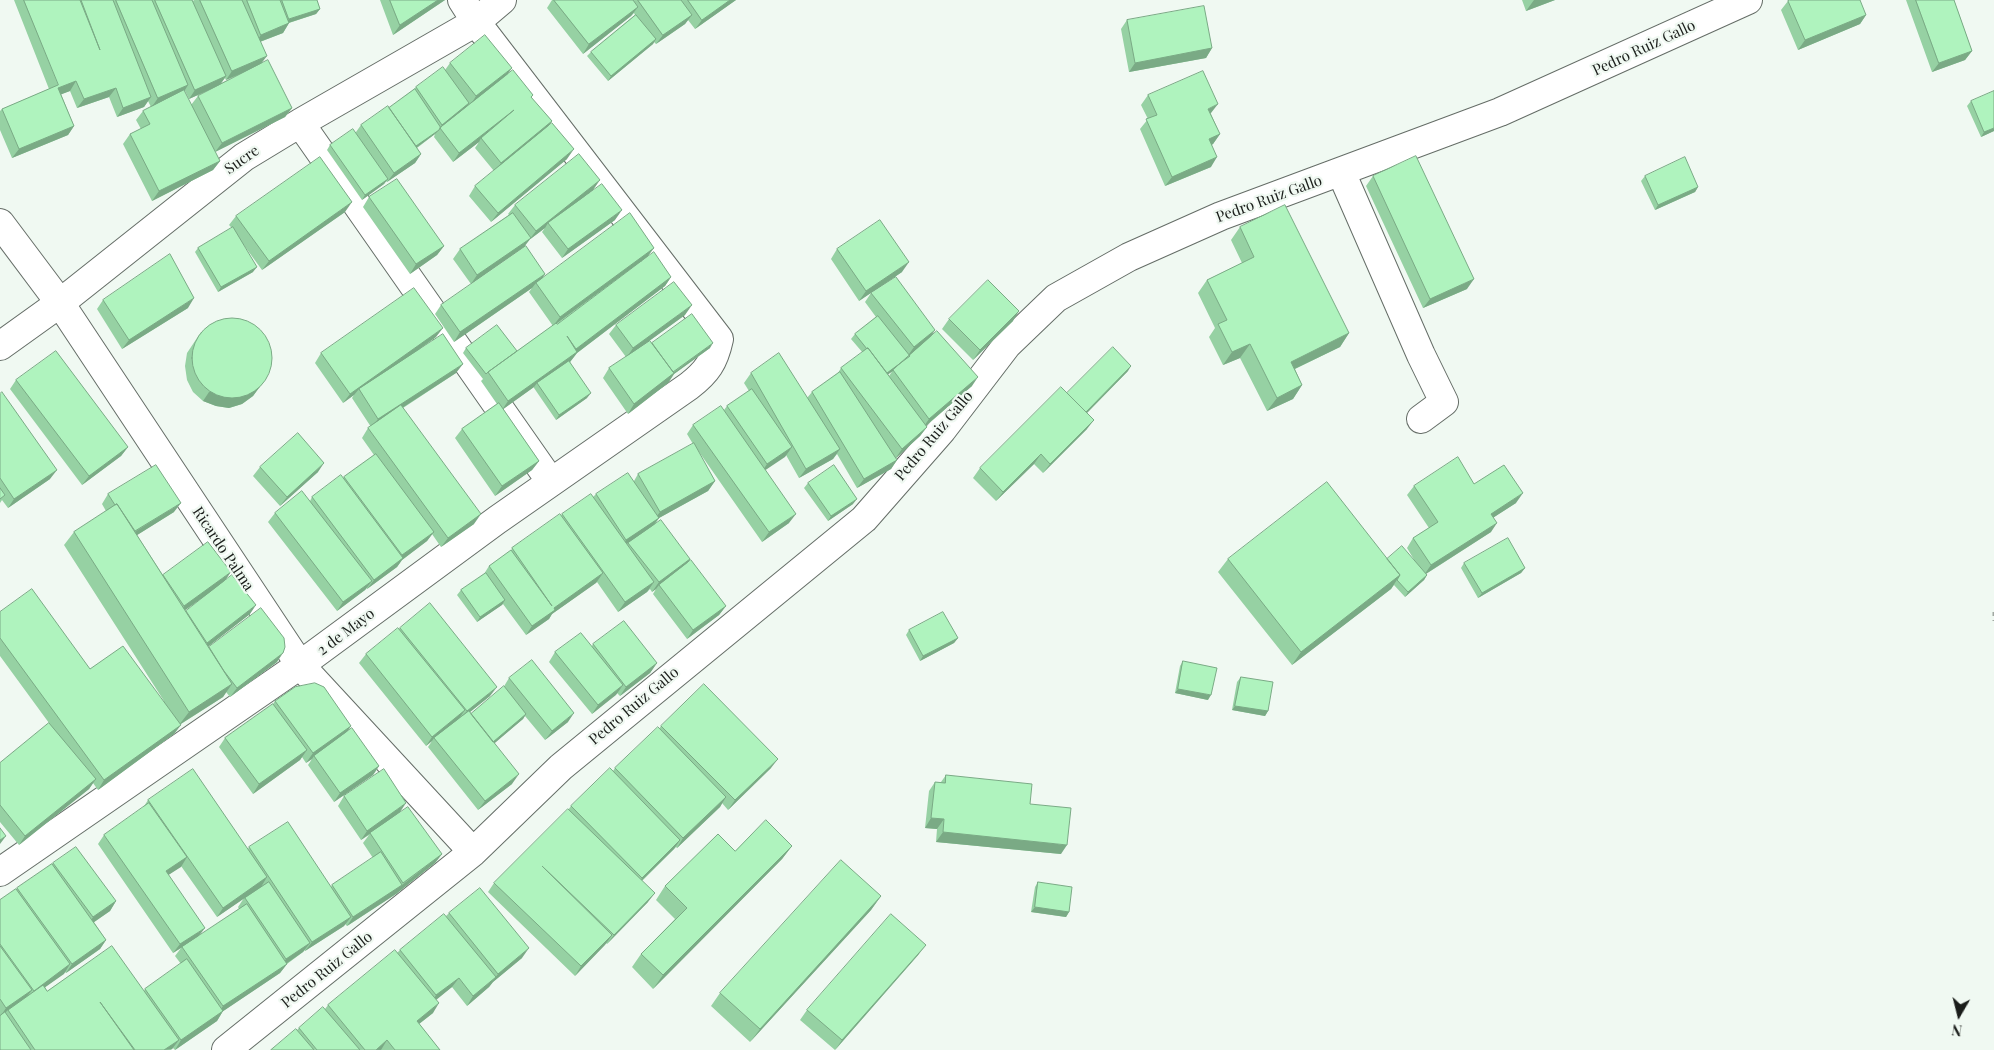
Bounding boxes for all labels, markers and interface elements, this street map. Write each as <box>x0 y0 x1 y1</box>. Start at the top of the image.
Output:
street label: Pedro Ruiz Gallo <box>1590 16 1698 80</box>
street label: Sucre <box>221 142 263 178</box>
street label: Pedro Ruiz Gallo <box>1214 171 1324 227</box>
street label: Pedro Ruiz Gallo <box>891 387 977 485</box>
street label: Ricardo Palma <box>188 504 258 594</box>
street label: 2 de Mayo <box>314 605 378 659</box>
street label: Pedro Ruiz Gallo <box>585 663 683 749</box>
street label: Pedro Ruiz Gallo <box>278 928 376 1012</box>
north arrow <box>1934 990 1984 1040</box>
text: N <box>1951 1020 1963 1040</box>

